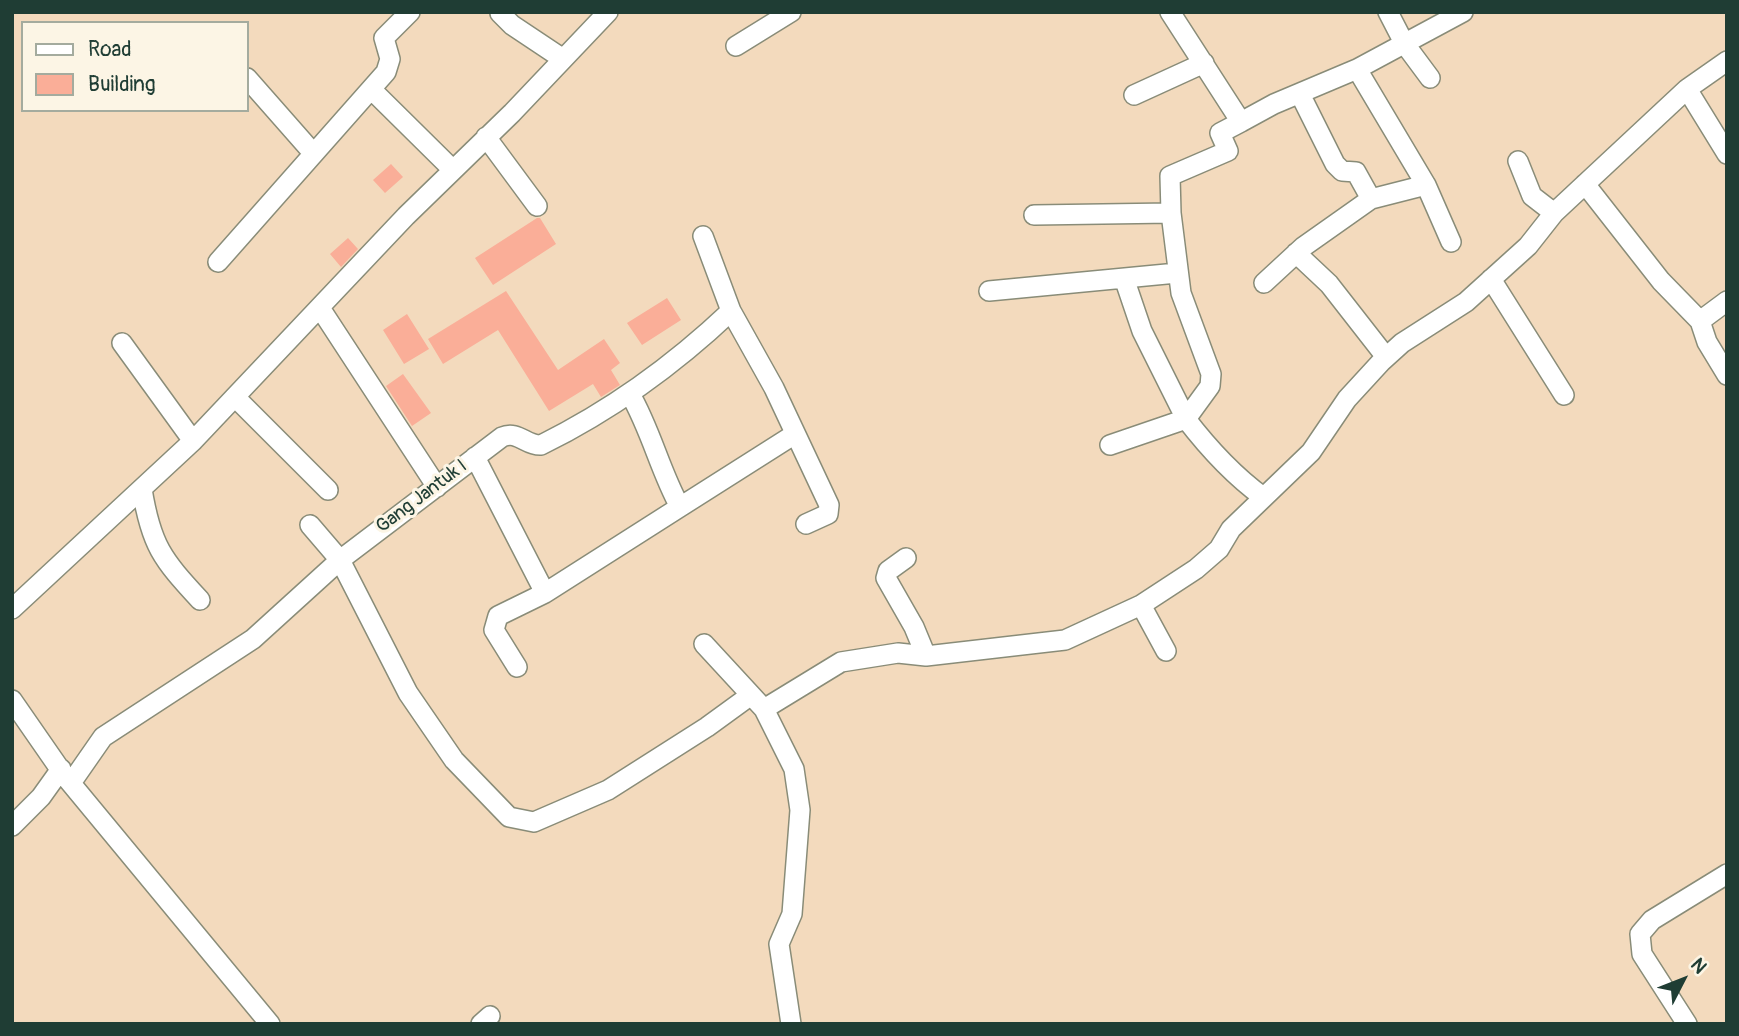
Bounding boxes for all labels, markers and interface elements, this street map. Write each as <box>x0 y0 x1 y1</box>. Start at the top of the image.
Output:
legend <box>21 21 248 112</box>
text: Road <box>88 36 132 63</box>
text: Building <box>88 71 155 98</box>
street label: Gang Jantuk I <box>372 455 472 539</box>
north arrow <box>1648 945 1718 1015</box>
text: N <box>1685 953 1712 979</box>

